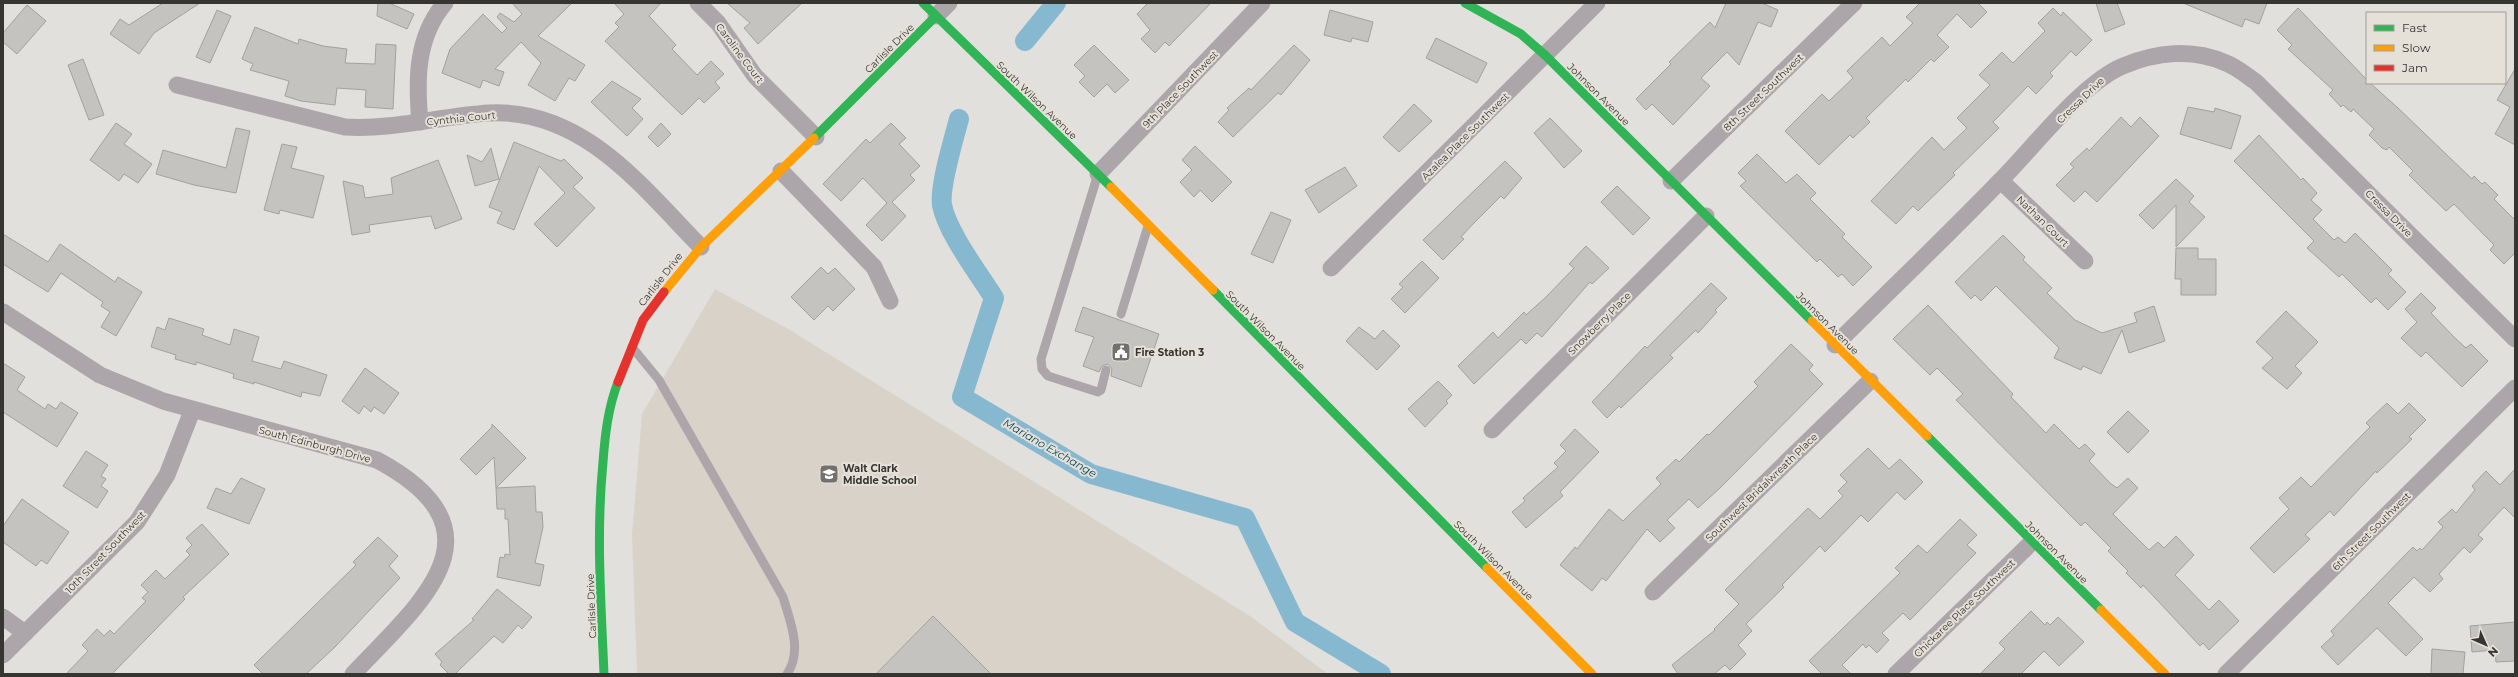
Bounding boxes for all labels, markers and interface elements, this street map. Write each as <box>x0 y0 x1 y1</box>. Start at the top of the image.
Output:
legend <box>2366 12 2506 84</box>
text: Fast <box>2402 20 2427 35</box>
street label: Caroline Court <box>713 21 766 86</box>
street label: Carlisle Drive <box>862 21 917 76</box>
text: Slow <box>2402 40 2431 55</box>
street label: 9th Place Southwest <box>1140 48 1221 131</box>
street label: 8th Street Southwest <box>1721 51 1806 134</box>
street label: South Wilson Avenue <box>994 58 1080 142</box>
street label: Johnson Avenue <box>1564 60 1633 128</box>
text: Jam <box>2401 60 2428 75</box>
street label: Cressa Drive <box>2054 74 2107 126</box>
street label: Azalea Place Southwest <box>1419 90 1512 183</box>
street label: Cynthia Court <box>426 108 496 129</box>
street label: Cressa Drive <box>2362 187 2415 240</box>
street label: Nathan Court <box>2014 193 2072 250</box>
street label: Carlisle Drive <box>635 250 685 309</box>
street label: South Wilson Avenue <box>1223 288 1308 373</box>
street label: Snowberry Place <box>1565 289 1634 358</box>
street label: Johnson Avenue <box>1793 289 1862 357</box>
public building icon: Fire Station 3 <box>1110 341 1132 363</box>
place label: Fire Station 3 <box>1135 346 1204 359</box>
water label: Mariano Exchange <box>1001 416 1099 481</box>
street label: South Edinburgh Drive <box>258 423 372 466</box>
street label: Southwest Bridalwreath Place <box>1703 430 1820 544</box>
place label: Walt Clark Middle School <box>843 462 917 487</box>
school or university icon: Walt Clark Middle School <box>818 463 840 485</box>
street label: 6th Street Southwest <box>2329 489 2413 573</box>
street label: 10th Street Southwest <box>62 508 148 596</box>
street label: South Wilson Avenue <box>1451 518 1536 603</box>
street label: Johnson Avenue <box>2022 518 2091 586</box>
street label: Chickaree Place Southwest <box>1911 556 2018 660</box>
street label: Carlisle Drive <box>584 573 599 639</box>
north arrow <box>2466 625 2506 665</box>
text: N <box>2485 644 2501 660</box>

